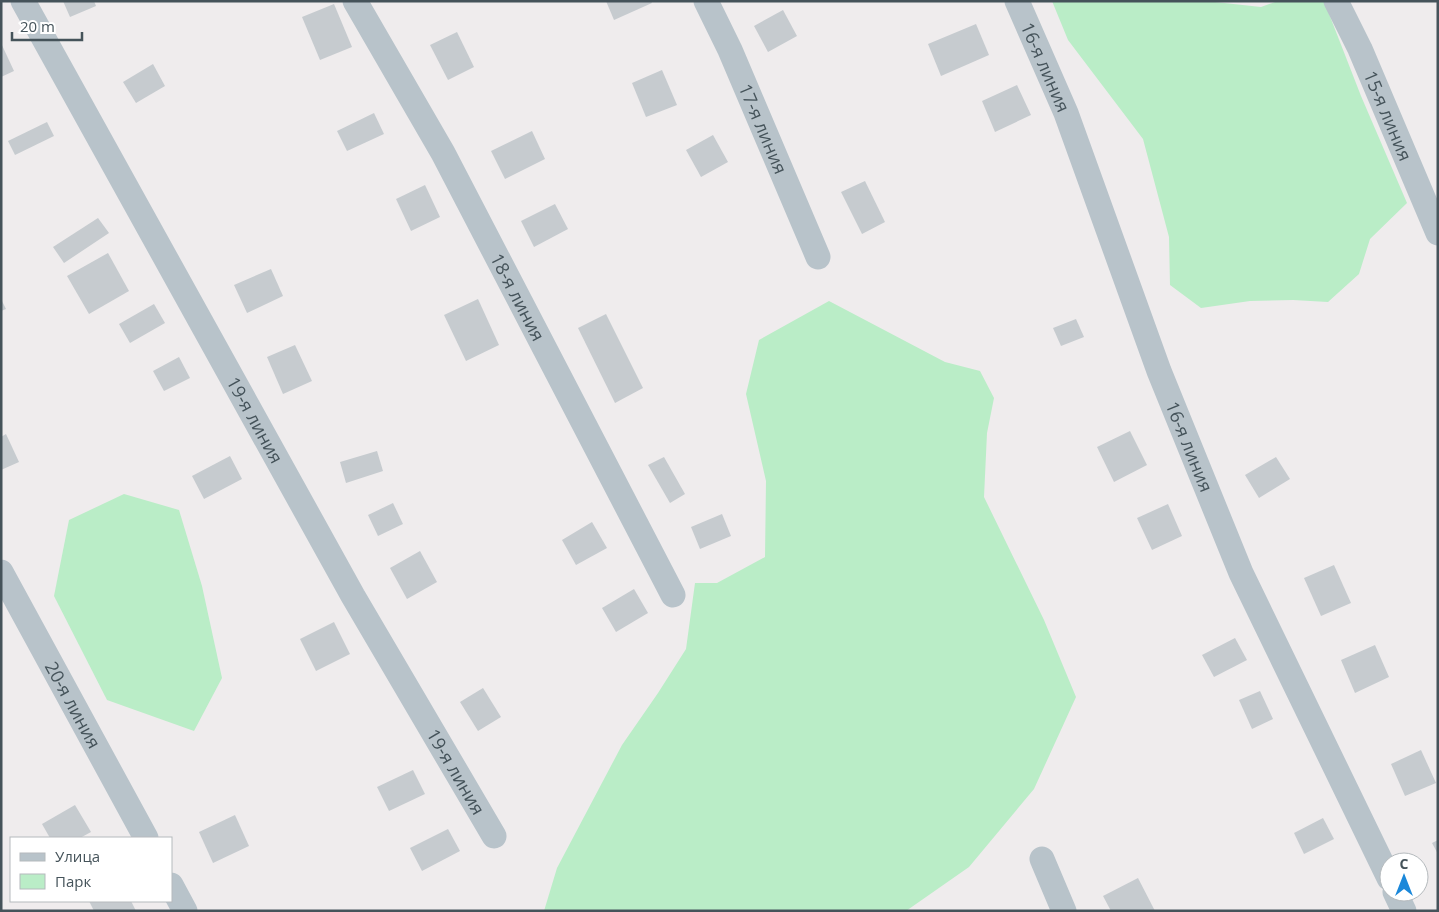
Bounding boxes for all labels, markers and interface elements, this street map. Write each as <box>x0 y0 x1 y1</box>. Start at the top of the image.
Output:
scale bar <box>12 10 82 42</box>
text: 20 m <box>20 16 55 36</box>
street label: 16-я линия <box>1016 18 1076 116</box>
street label: 15-я линия <box>1359 67 1418 164</box>
street label: 17-я линия <box>734 80 793 177</box>
street label: 18-я линия <box>485 249 551 345</box>
street label: 19-я линия <box>222 372 289 468</box>
street label: 16-я линия <box>1161 398 1219 495</box>
street label: 20-я линия <box>40 657 107 752</box>
street label: 19-я линия <box>422 724 491 819</box>
legend <box>10 837 172 902</box>
text: Улица <box>55 846 100 866</box>
north arrow <box>1379 852 1429 902</box>
text: С <box>1400 854 1409 873</box>
text: Парк <box>55 871 91 891</box>

